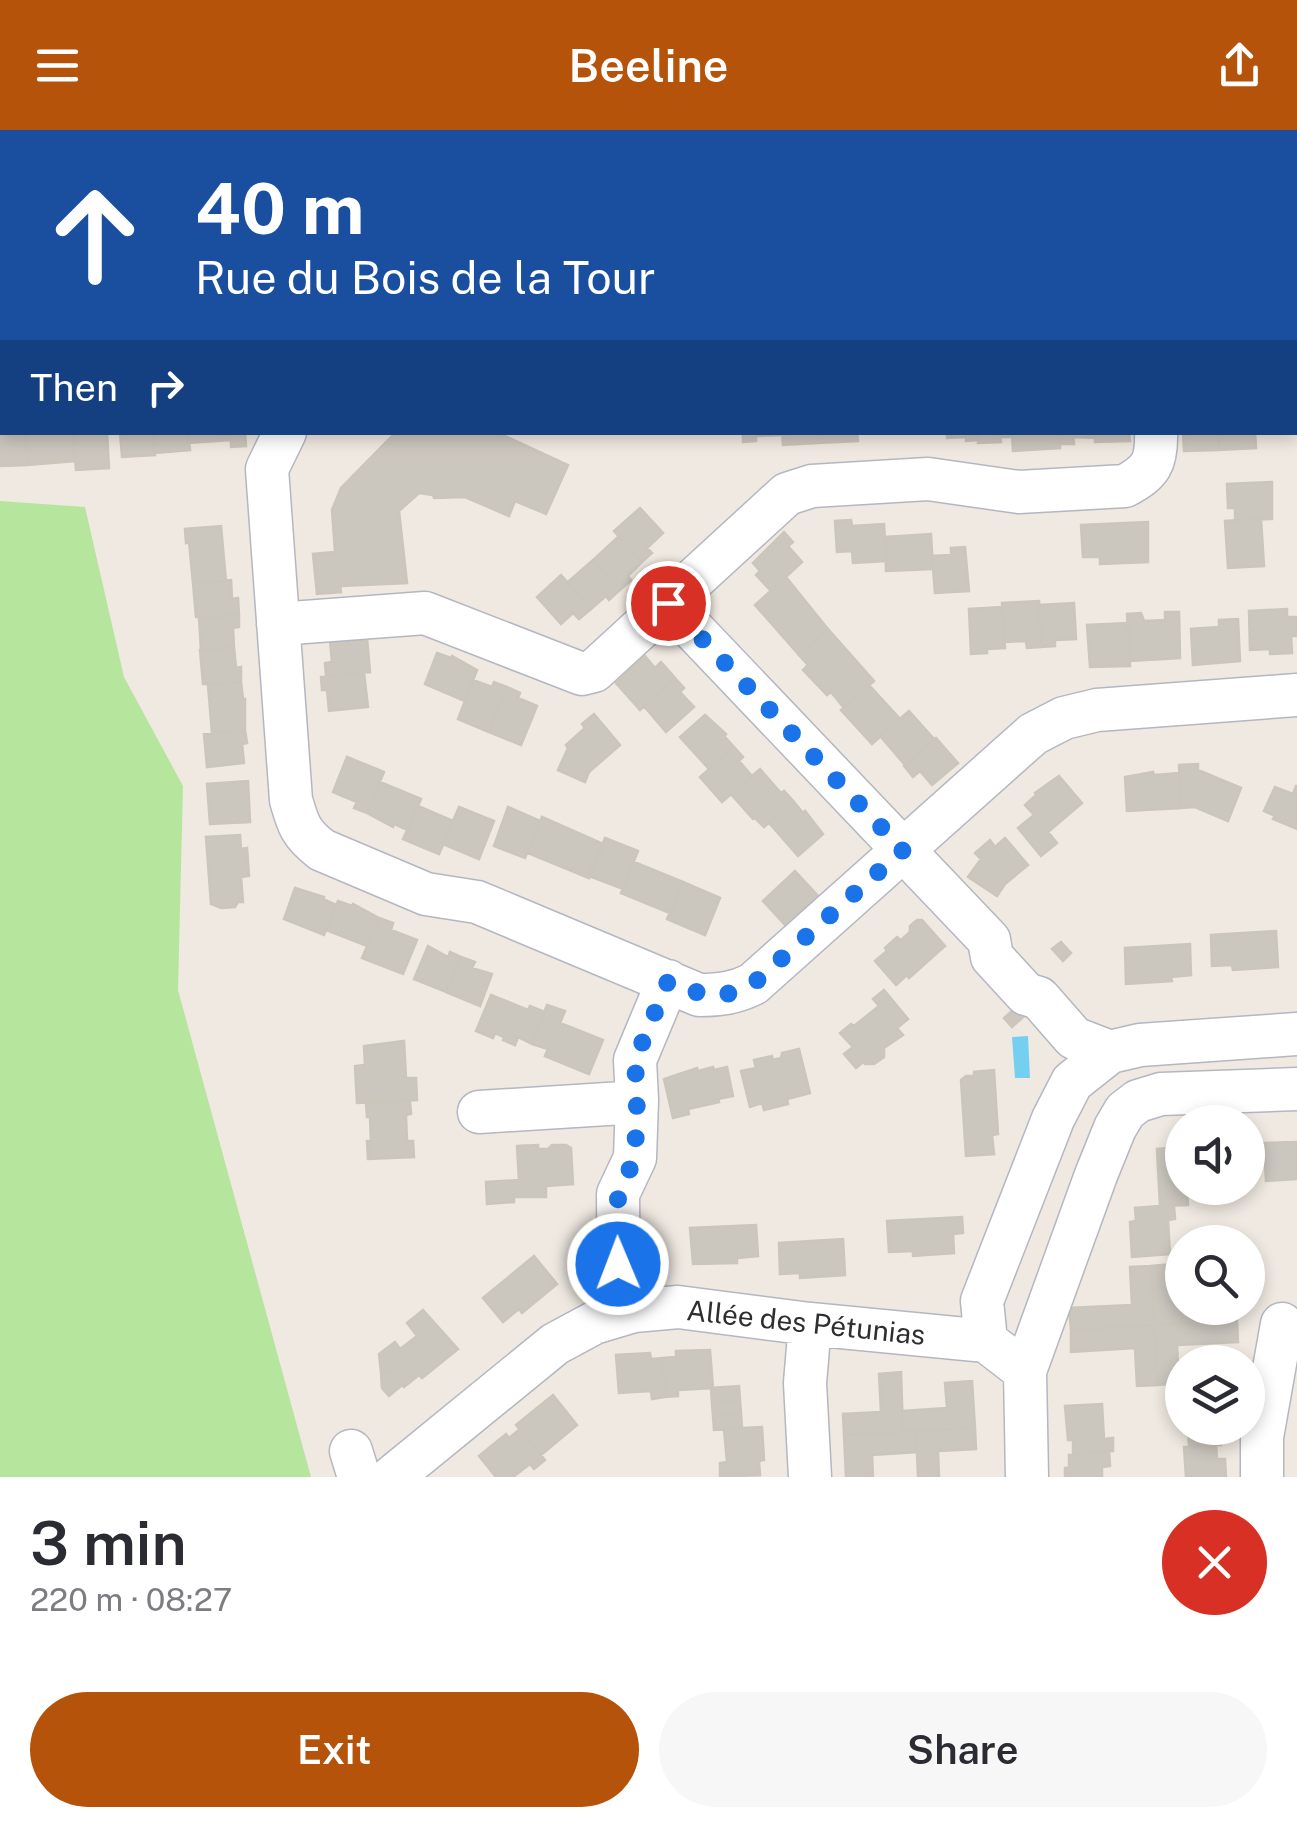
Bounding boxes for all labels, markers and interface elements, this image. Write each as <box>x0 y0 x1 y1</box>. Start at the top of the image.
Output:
icon: menu <box>30 38 85 93</box>
icon: share <box>1212 38 1267 93</box>
text: Beeline <box>568 39 729 92</box>
text: 40 m <box>195 167 365 250</box>
icon: ahead <box>30 170 160 300</box>
text: Rue du Bois de la Tour <box>195 251 656 304</box>
icon: right <box>138 360 193 415</box>
text: Then <box>30 365 118 410</box>
pin <box>626 561 711 646</box>
icon: arrive <box>641 576 696 631</box>
map controls <box>1165 1105 1265 1445</box>
button: sound <box>1165 1105 1265 1205</box>
position arrow <box>566 1212 670 1316</box>
button: search <box>1165 1225 1265 1325</box>
street label: Allée des Pétunias <box>685 1293 927 1351</box>
button: layers <box>1165 1345 1265 1445</box>
text: 3 min <box>30 1508 187 1579</box>
button: close <box>1162 1510 1267 1615</box>
text: 220 m · 08:27 <box>30 1581 232 1618</box>
button: Exit <box>30 1692 639 1807</box>
button: Share <box>659 1692 1267 1807</box>

